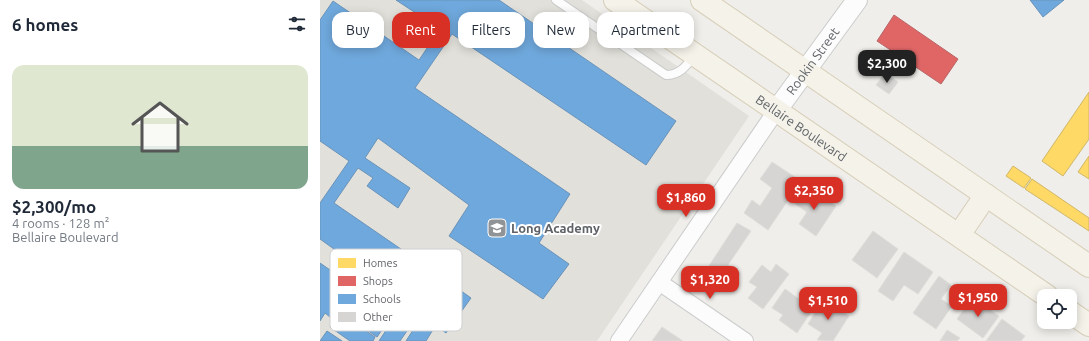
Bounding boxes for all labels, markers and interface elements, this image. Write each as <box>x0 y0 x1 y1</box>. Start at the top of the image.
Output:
chip: Buy <box>332 12 384 48</box>
chip: Rent <box>392 12 450 48</box>
chip: Filters <box>458 12 525 48</box>
chip: New <box>533 12 589 48</box>
chip: Apartment <box>597 12 694 48</box>
icon: filters <box>286 13 308 35</box>
text: 6 homes <box>12 15 78 34</box>
street label: Rookin Street <box>783 25 842 97</box>
pin: $2,300 <box>854 50 920 84</box>
text: $2,300 <box>867 56 907 70</box>
icon: home <box>124 91 196 163</box>
street label: Bellaire Boulevard <box>753 92 849 164</box>
pin: $2,350 <box>781 177 847 211</box>
text: $2,350 <box>794 183 834 197</box>
pin: $1,860 <box>653 184 719 218</box>
text: $1,860 <box>666 190 706 204</box>
text: $2,300/mo <box>12 197 96 216</box>
text: 4 rooms · 128 m² <box>12 216 109 230</box>
school or university icon: Long Academy <box>486 217 508 239</box>
place label: Long Academy <box>511 221 600 235</box>
text: Bellaire Boulevard <box>12 230 119 244</box>
legend <box>330 249 462 331</box>
text: Homes <box>363 257 398 269</box>
pin: $1,320 <box>677 266 743 300</box>
text: $1,320 <box>690 272 730 286</box>
text: Shops <box>363 275 393 287</box>
pin: $1,950 <box>945 284 1011 318</box>
pin: $1,510 <box>795 287 861 321</box>
map controls <box>1037 289 1077 329</box>
button: locate <box>1037 289 1077 329</box>
text: $1,950 <box>958 290 998 304</box>
text: Schools <box>363 293 401 305</box>
text: $1,510 <box>808 293 848 307</box>
text: Other <box>363 311 393 323</box>

